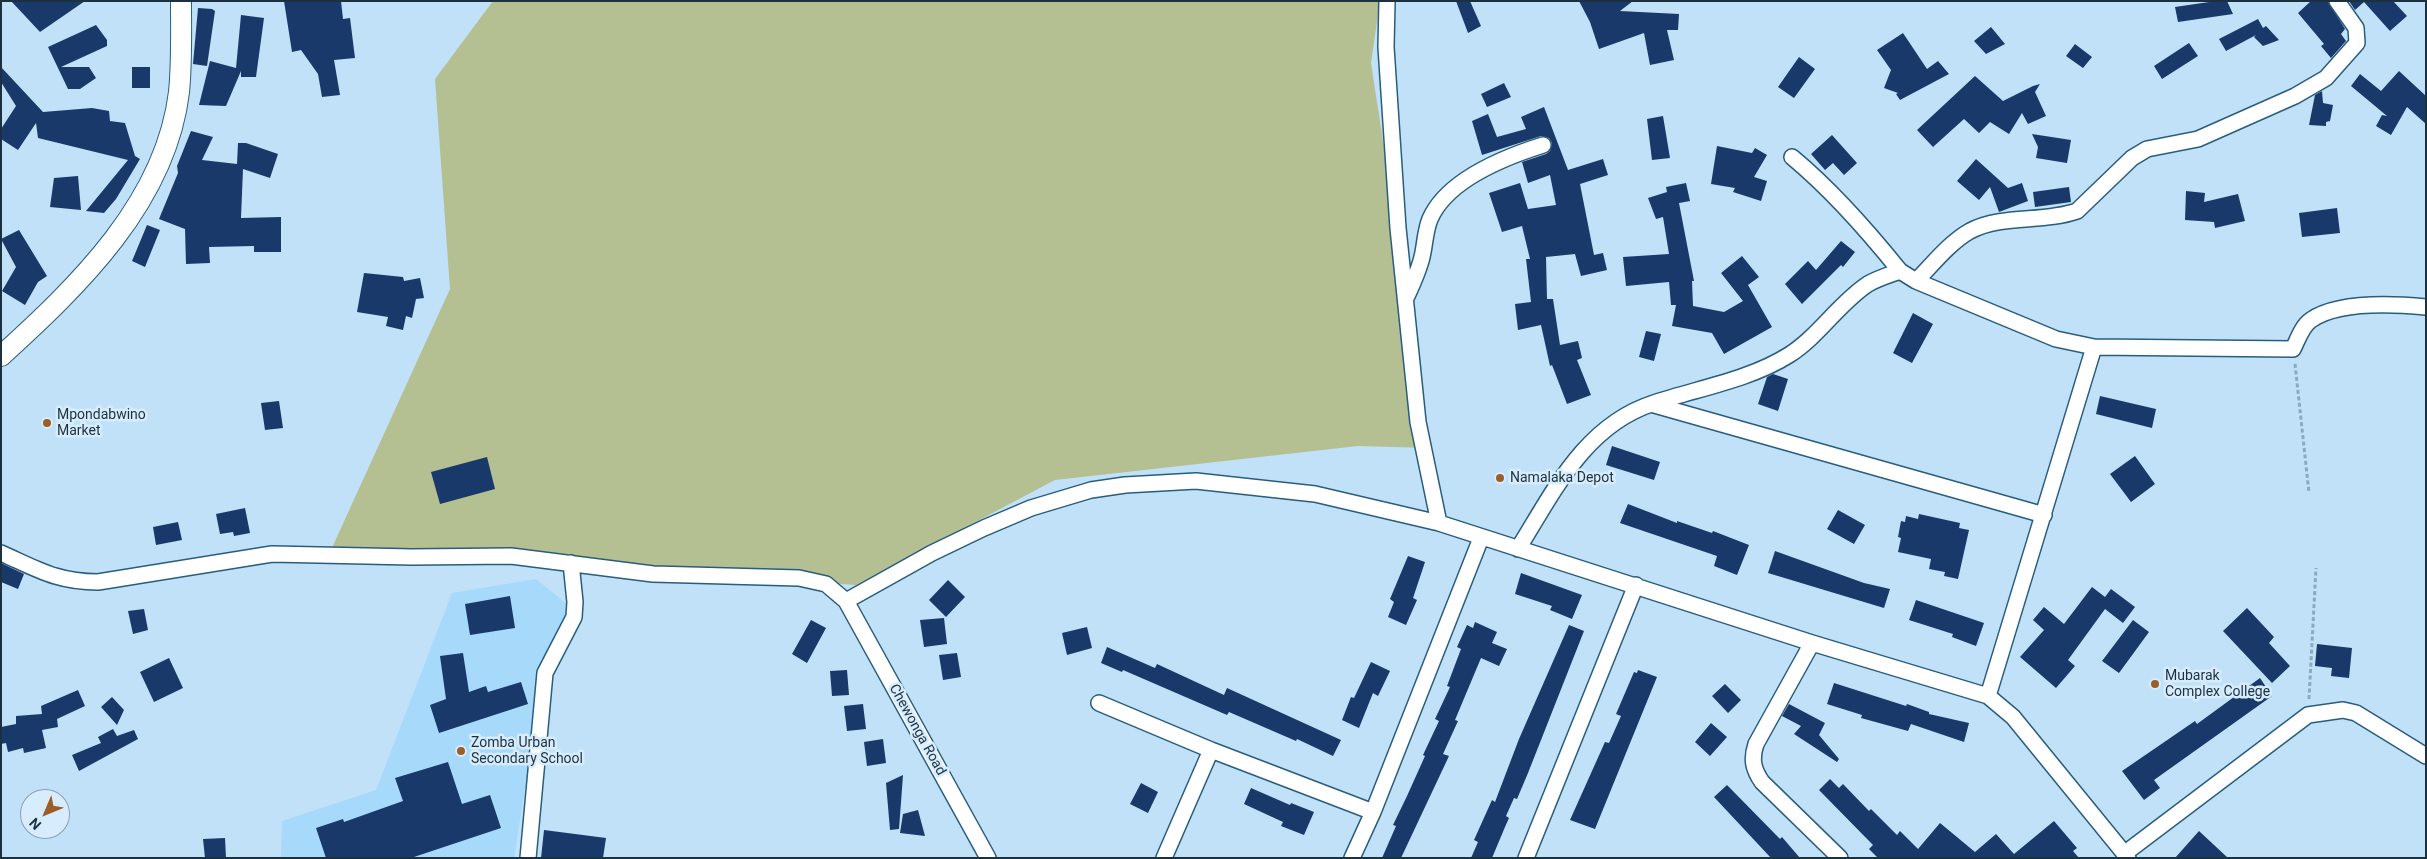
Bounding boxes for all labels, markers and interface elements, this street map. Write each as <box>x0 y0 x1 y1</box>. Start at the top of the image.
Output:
place label: Mpondabwino Market <box>57 407 146 440</box>
marker: Mpondabwino Market <box>41 417 53 429</box>
place label: Namalaka Depot <box>1510 470 1614 486</box>
marker: Namalaka Depot <box>1494 472 1506 484</box>
place label: Mubarak Complex College <box>2165 668 2270 700</box>
marker: Mubarak Complex College <box>2149 678 2161 690</box>
street label: Chewonga Road <box>885 682 949 778</box>
place label: Zomba Urban Secondary School <box>471 735 583 768</box>
marker: Zomba Urban Secondary School <box>455 745 467 757</box>
north arrow <box>20 789 70 839</box>
text: N <box>26 815 44 833</box>

